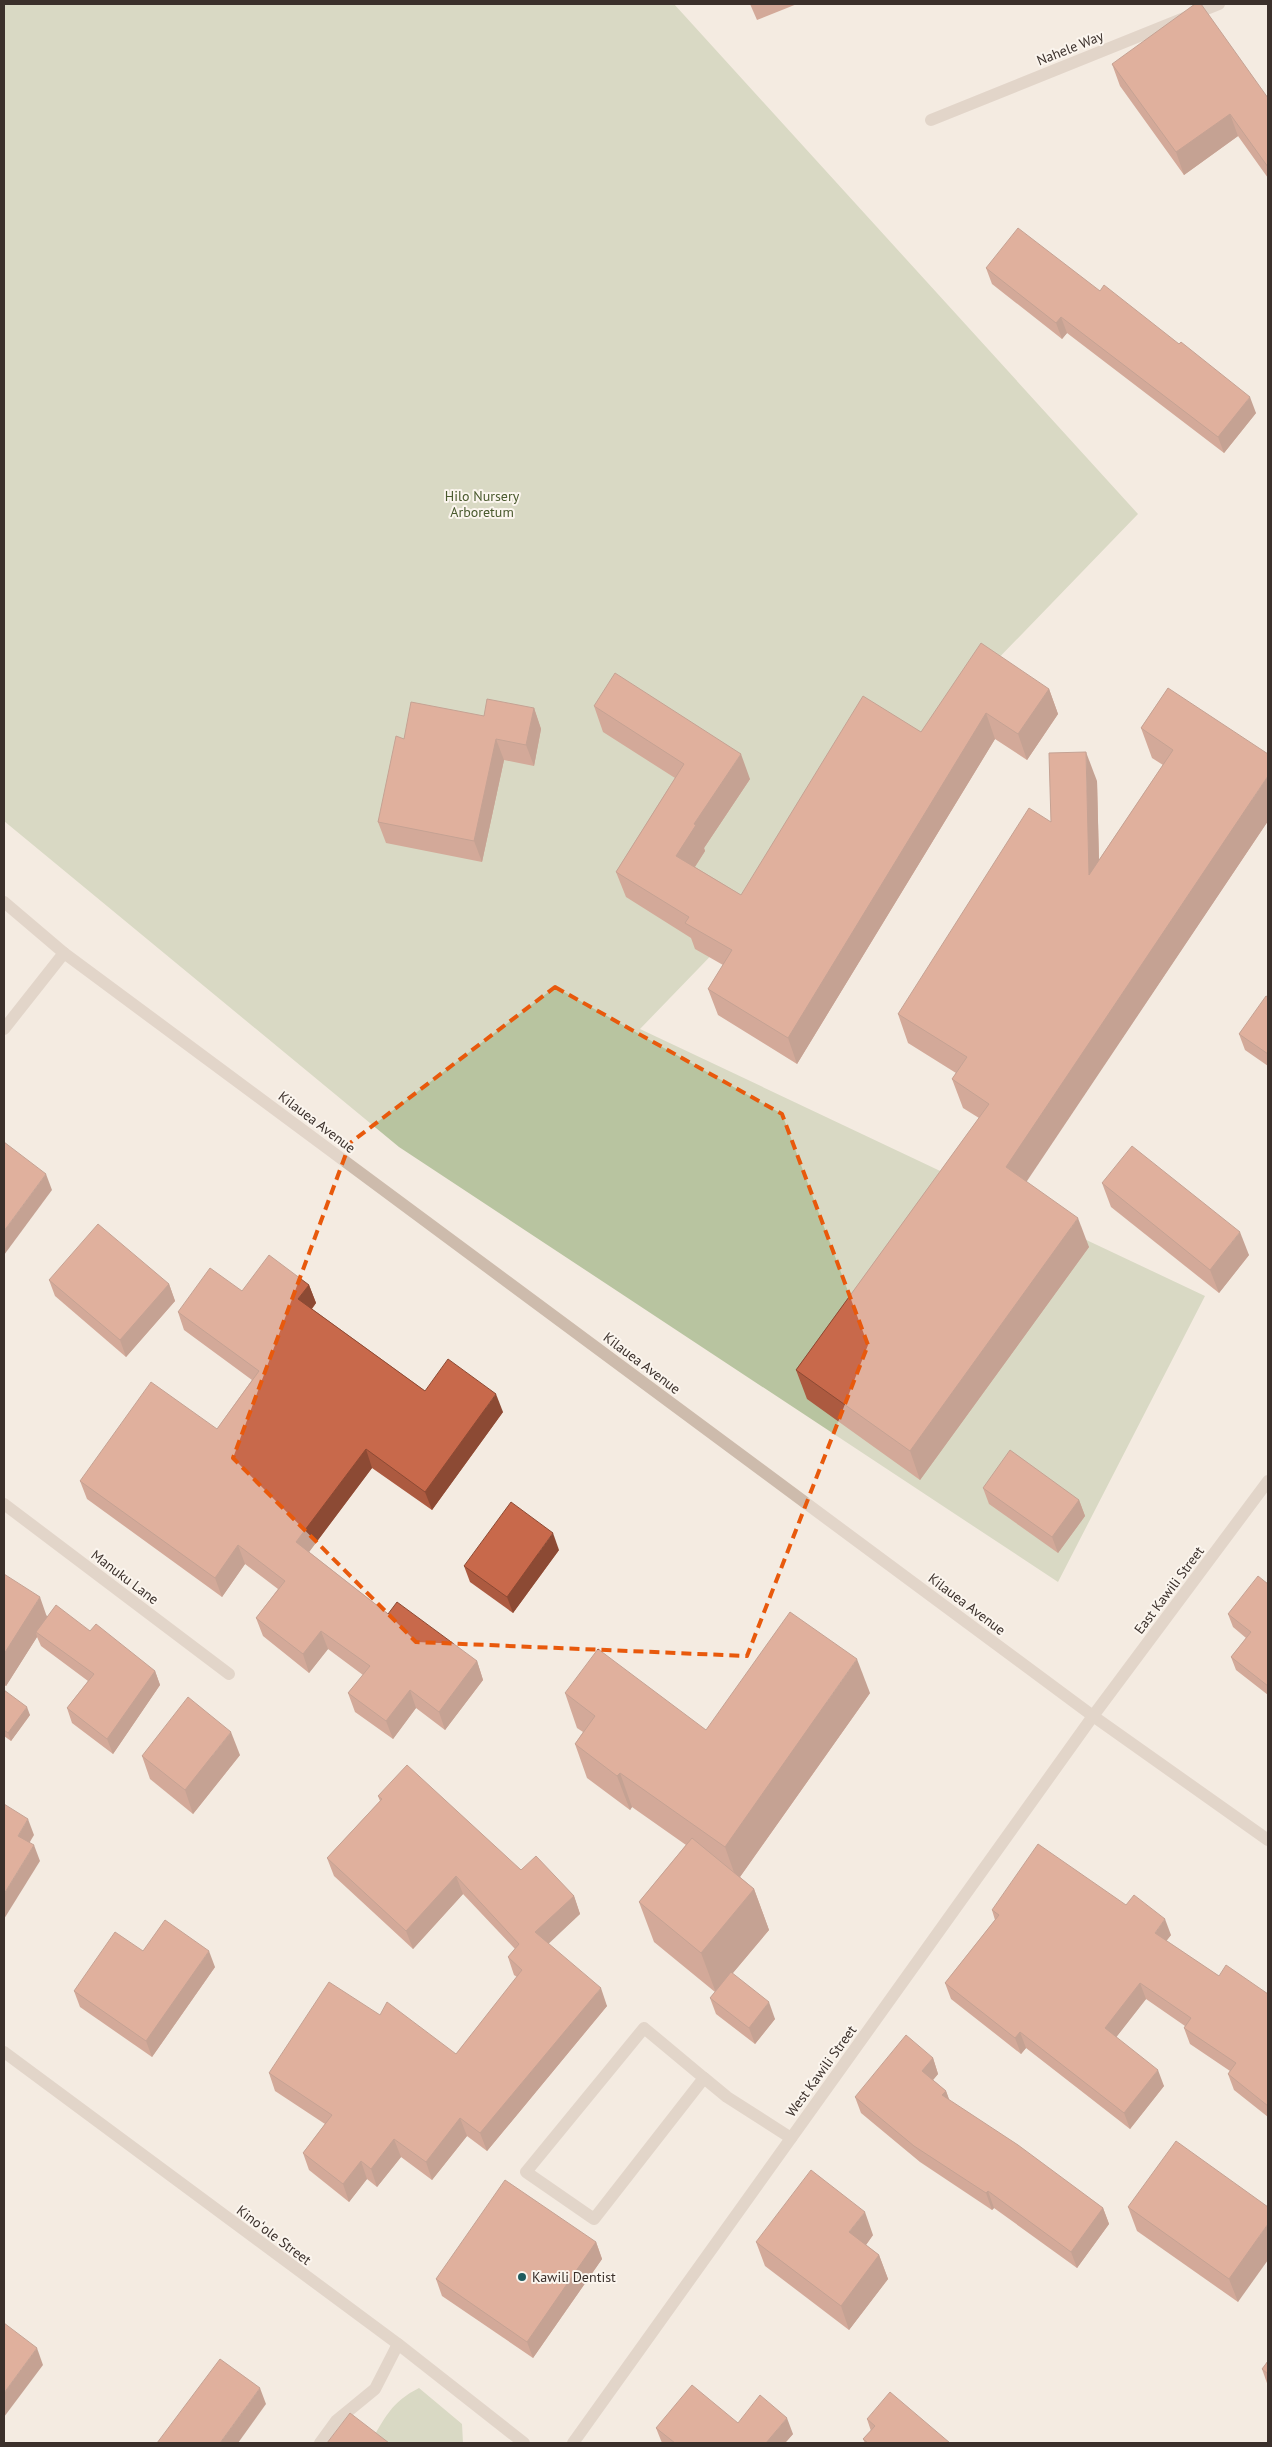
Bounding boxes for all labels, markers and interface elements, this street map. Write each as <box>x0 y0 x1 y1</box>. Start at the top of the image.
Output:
street label: Nahele Way <box>1034 26 1106 70</box>
park label: Hilo Nursery Arboretum <box>445 487 520 521</box>
street label: Kilauea Avenue <box>275 1087 359 1157</box>
street label: Kilauea Avenue <box>600 1328 684 1398</box>
street label: East Kawili Street <box>1130 1542 1208 1637</box>
street label: Manuku Lane <box>88 1546 162 1608</box>
street label: Kilauea Avenue <box>925 1569 1009 1639</box>
street label: West Kawili Street <box>782 2021 860 2120</box>
street label: Kinoʻole Street <box>233 2201 315 2269</box>
place label: Kawili Dentist <box>532 2268 616 2286</box>
marker: Kawili Dentist <box>516 2271 528 2283</box>

